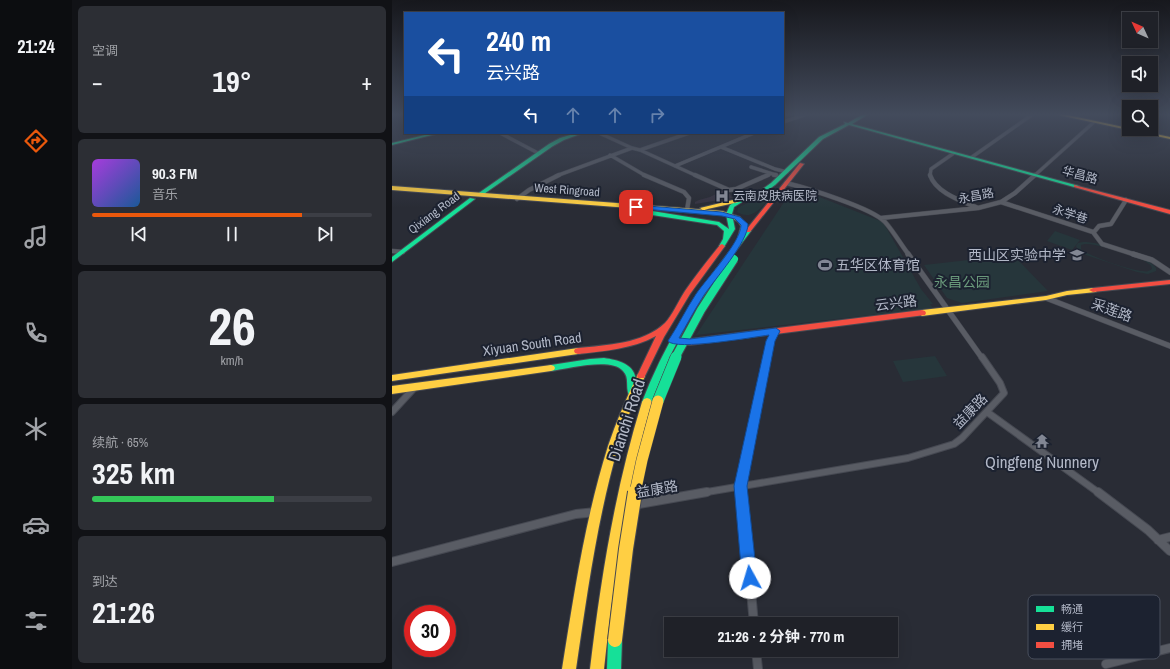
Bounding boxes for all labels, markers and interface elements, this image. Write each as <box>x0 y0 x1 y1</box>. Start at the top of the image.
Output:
north arrow <box>1122 12 1158 48</box>
map controls <box>1122 12 1158 136</box>
text: 240 m <box>486 22 551 60</box>
icon: left <box>420 28 472 80</box>
text: 21:24 <box>17 34 55 59</box>
text: 空调 <box>92 42 118 59</box>
button: sound <box>1122 56 1158 92</box>
text: 云兴路 <box>486 60 540 85</box>
text: 19° <box>212 61 252 101</box>
text: − <box>92 67 103 97</box>
text: + <box>361 67 372 97</box>
button: search <box>1122 100 1158 136</box>
icon: left <box>520 104 542 126</box>
icon: ahead <box>562 104 584 126</box>
icon: ahead <box>604 104 626 126</box>
icon: right <box>646 104 668 126</box>
icon: directions <box>22 127 50 155</box>
text: 90.3 FM <box>152 163 197 184</box>
street label: 华昌路 <box>1061 163 1099 187</box>
street label: West Ringroad <box>534 180 600 200</box>
street label: 永昌路 <box>957 185 995 207</box>
text: 音乐 <box>152 186 178 203</box>
street label: Qixiang Road <box>405 188 463 238</box>
hospital icon: 云南皮肤病医院 <box>714 188 730 204</box>
place label: 云南皮肤病医院 <box>733 188 817 204</box>
pin <box>619 190 653 224</box>
icon: arrive <box>625 196 647 218</box>
street label: 永学巷 <box>1050 201 1090 227</box>
icon: music <box>22 223 50 251</box>
icon: previous <box>128 223 150 245</box>
icon: pause <box>221 223 243 245</box>
icon: next <box>314 223 336 245</box>
place label: 西山区实验中学 <box>968 246 1066 264</box>
school or university icon: 西山区实验中学 <box>1069 247 1085 263</box>
place label: 五华区体育馆 <box>836 256 920 274</box>
sports icon: 五华区体育馆 <box>817 257 833 273</box>
park label: 永昌公园 <box>934 273 990 291</box>
text: 26 <box>208 291 256 361</box>
street label: 云兴路 <box>874 292 918 314</box>
street label: 采莲路 <box>1089 294 1135 326</box>
icon: phone <box>22 319 50 347</box>
street label: Xiyuan South Road <box>481 328 583 360</box>
text: km/h <box>220 352 244 369</box>
street label: Dianchi Road <box>602 376 650 464</box>
street label: 益康路 <box>949 390 991 432</box>
icon: climate <box>22 415 50 443</box>
temple icon: Qingfeng Nunnery <box>1034 433 1050 449</box>
text: 续航 · 65% <box>92 434 148 451</box>
place label: Qingfeng Nunnery <box>985 450 1099 473</box>
text: 325 km <box>92 453 175 493</box>
street label: 益康路 <box>635 476 679 502</box>
icon: car <box>22 511 50 539</box>
position arrow <box>729 557 771 599</box>
text: 到达 <box>92 573 118 590</box>
text: 21:26 <box>92 592 155 632</box>
legend <box>1028 595 1160 659</box>
text: 畅通 <box>1061 602 1083 616</box>
speed limit sign: 30 <box>404 605 456 657</box>
icon: filters <box>22 607 50 635</box>
text: 缓行 <box>1061 620 1083 634</box>
text: 21:26 · 2 分钟 · 770 m <box>717 626 845 647</box>
text: 拥堵 <box>1061 638 1083 652</box>

